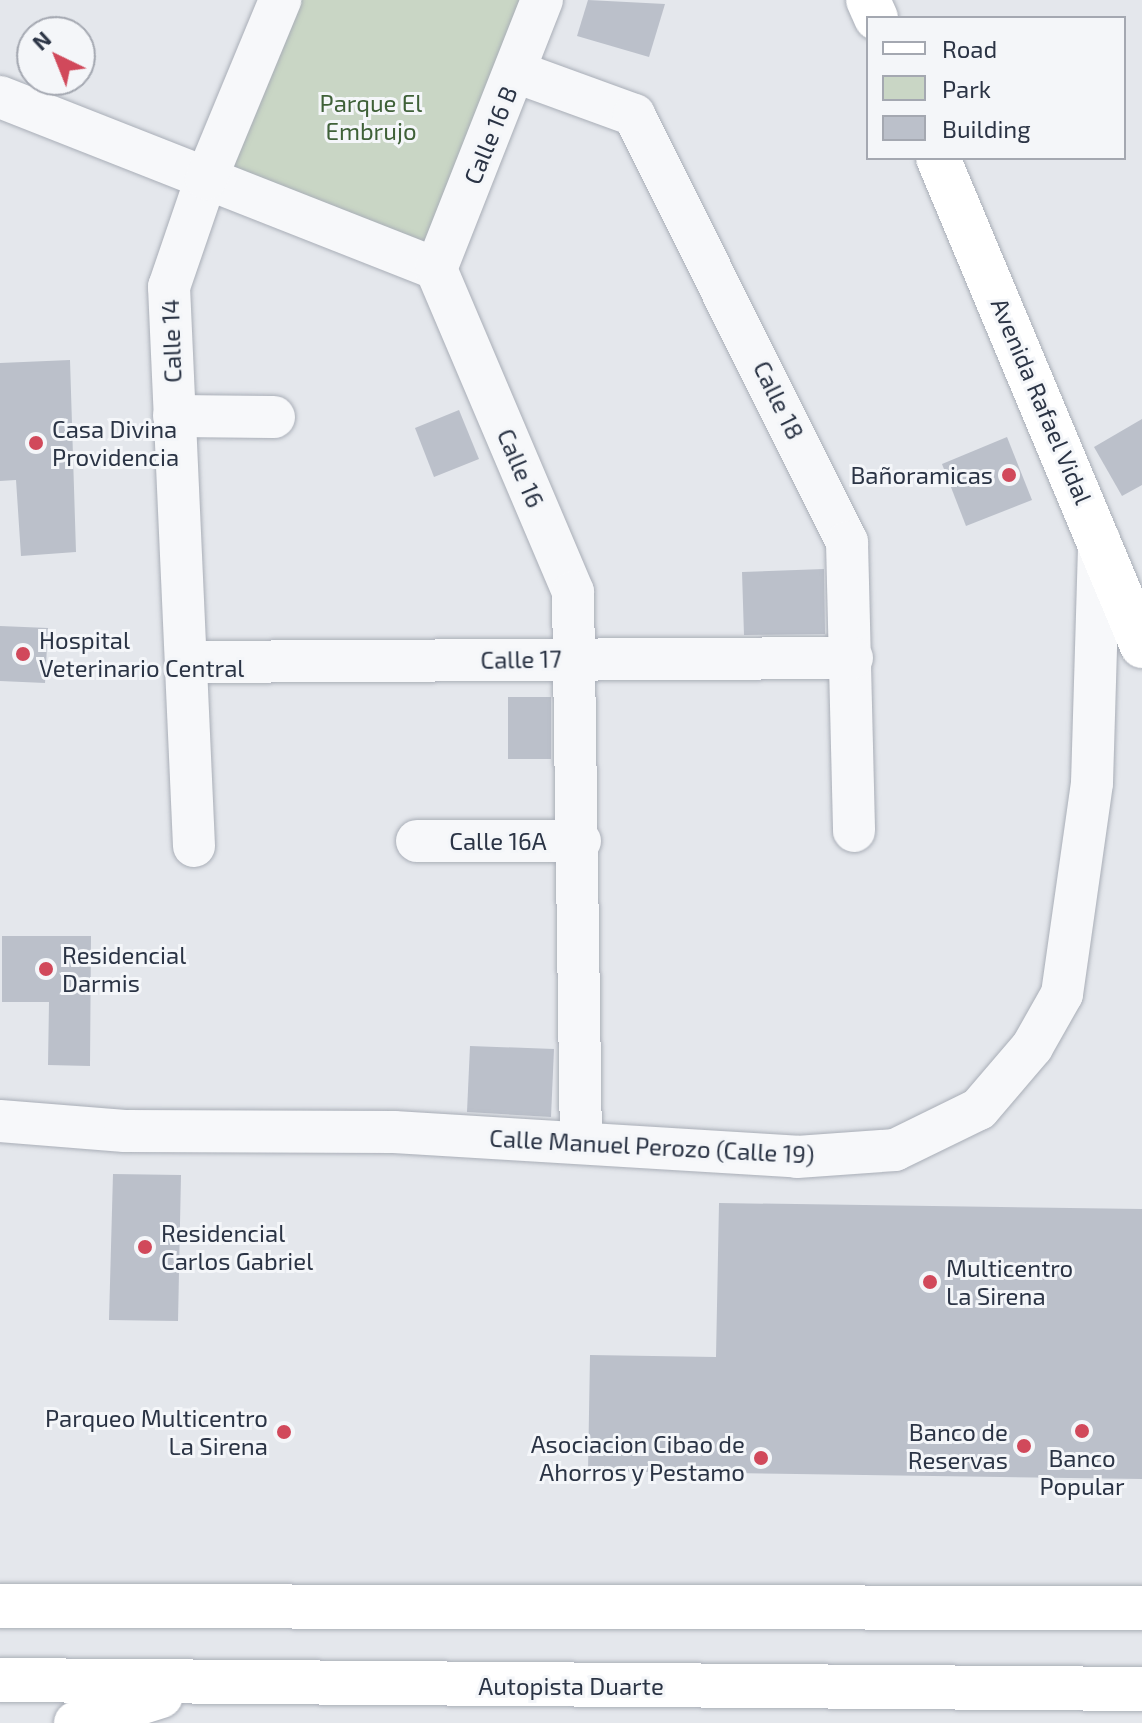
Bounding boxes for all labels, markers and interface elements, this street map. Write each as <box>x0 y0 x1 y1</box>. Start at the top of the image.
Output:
north arrow <box>16 16 96 96</box>
legend <box>866 16 1126 160</box>
text: N <box>26 25 56 55</box>
text: Road <box>942 34 997 63</box>
text: Park <box>942 74 991 103</box>
street label: Calle 16 B <box>457 82 523 188</box>
park label: Parque El Embrujo <box>320 89 422 145</box>
text: Building <box>942 114 1031 143</box>
street label: Avenida Rafael Vidal <box>985 293 1099 509</box>
street label: Calle 14 <box>155 299 187 383</box>
street label: Calle 18 <box>748 356 810 444</box>
place label: Casa Divina Providencia <box>52 415 179 471</box>
street label: Calle 16 <box>492 424 550 512</box>
marker: Casa Divina Providencia <box>27 434 45 452</box>
place label: Bañoramicas <box>850 461 993 489</box>
marker: Bañoramicas <box>1000 466 1018 484</box>
place label: Hospital Veterinario Central <box>39 626 244 682</box>
street label: Calle 17 <box>480 644 562 674</box>
marker: Hospital Veterinario Central <box>14 645 32 663</box>
street label: Calle 16A <box>449 827 547 855</box>
place label: Residencial Darmis <box>62 941 186 997</box>
marker: Residencial Darmis <box>37 960 55 978</box>
street label: Calle Manuel Perozo (Calle 19) <box>488 1123 816 1169</box>
place label: Residencial Carlos Gabriel <box>161 1219 313 1275</box>
marker: Residencial Carlos Gabriel <box>136 1238 154 1256</box>
place label: Multicentro La Sirena <box>946 1254 1073 1310</box>
marker: Multicentro La Sirena <box>921 1273 939 1291</box>
place label: Parqueo Multicentro La Sirena <box>45 1404 268 1460</box>
place label: Banco de Reservas <box>908 1418 1008 1474</box>
marker: Banco Popular <box>1073 1422 1091 1440</box>
marker: Parqueo Multicentro La Sirena <box>275 1423 293 1441</box>
place label: Asociacion Cibao de Ahorros y Pestamo <box>531 1430 745 1486</box>
marker: Banco de Reservas <box>1015 1437 1033 1455</box>
place label: Banco Popular <box>1039 1444 1125 1500</box>
marker: Asociacion Cibao de Ahorros y Pestamo <box>752 1449 770 1467</box>
street label: Autopista Duarte <box>478 1672 664 1700</box>

